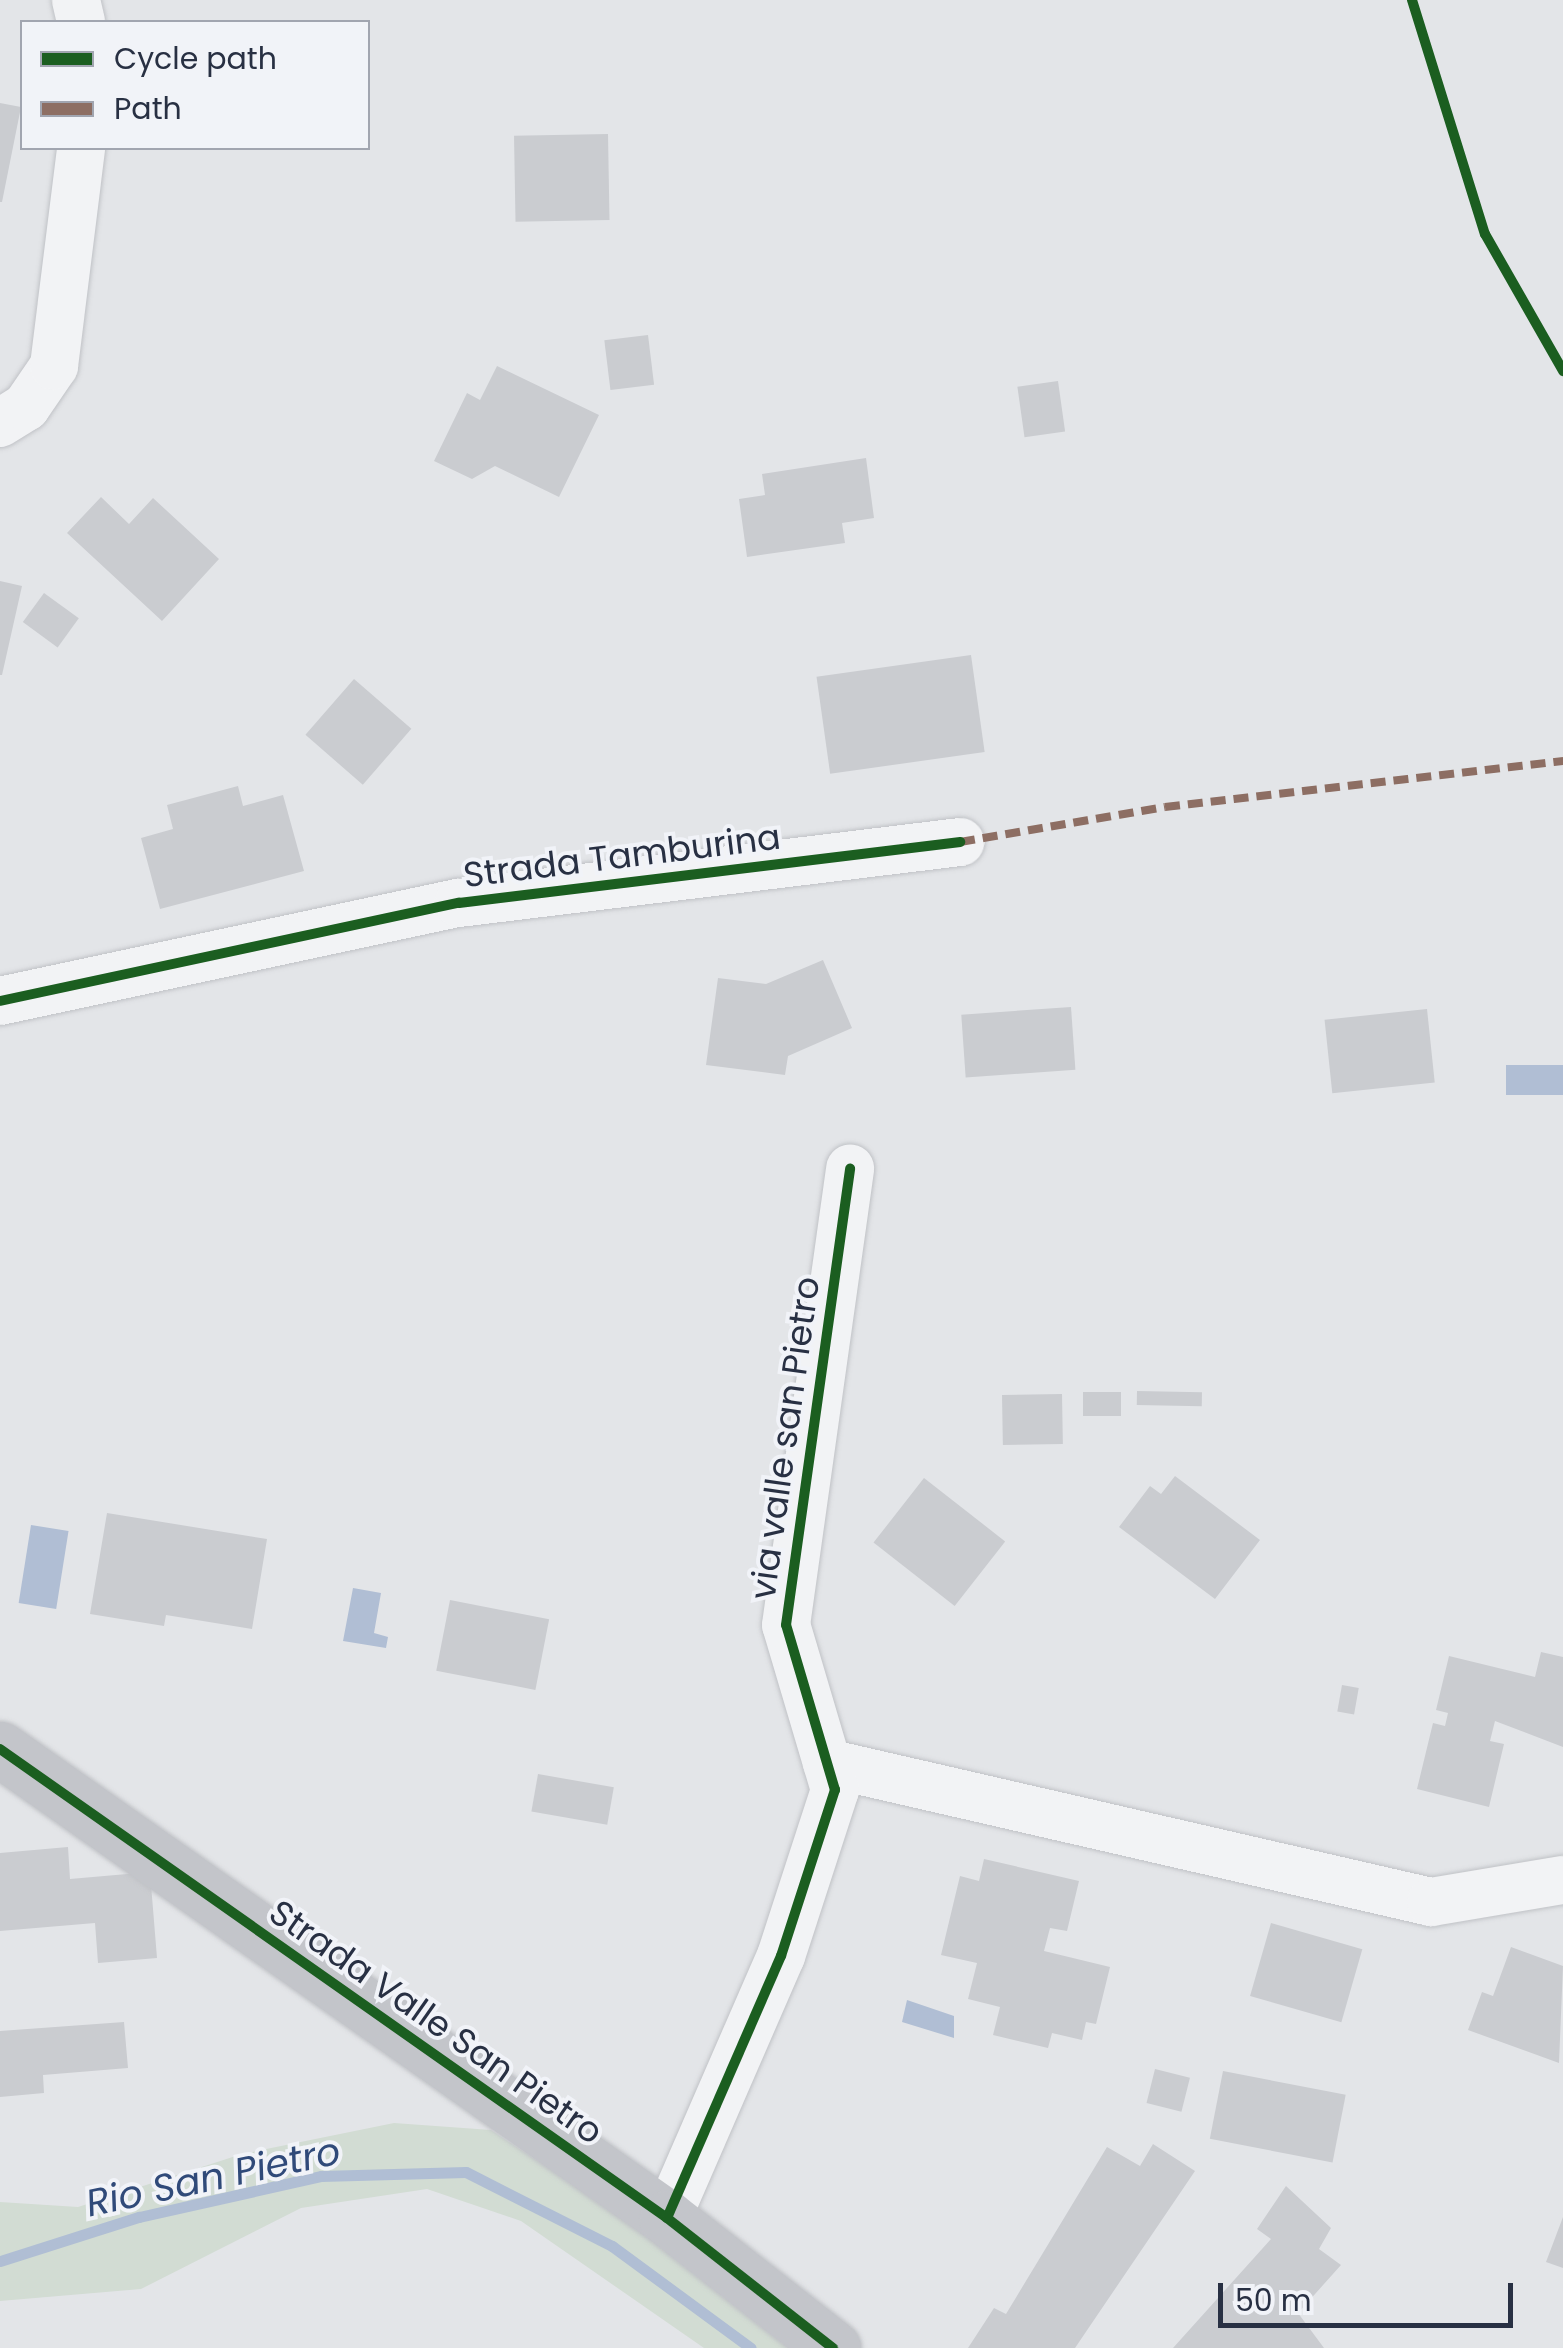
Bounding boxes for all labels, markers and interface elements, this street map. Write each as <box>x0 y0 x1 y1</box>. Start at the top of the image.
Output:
legend <box>20 20 370 150</box>
text: Cycle path <box>114 37 277 80</box>
text: Path <box>114 87 182 130</box>
street label: Strada Tamburina <box>461 816 783 896</box>
street label: via valle san Pietro <box>742 1274 828 1602</box>
street label: Strada Valle San Pietro <box>261 1891 611 2153</box>
water label: Rio San Pietro <box>82 2128 344 2226</box>
scale bar <box>1223 2263 1518 2325</box>
text: 50 m <box>1235 2279 1312 2322</box>

